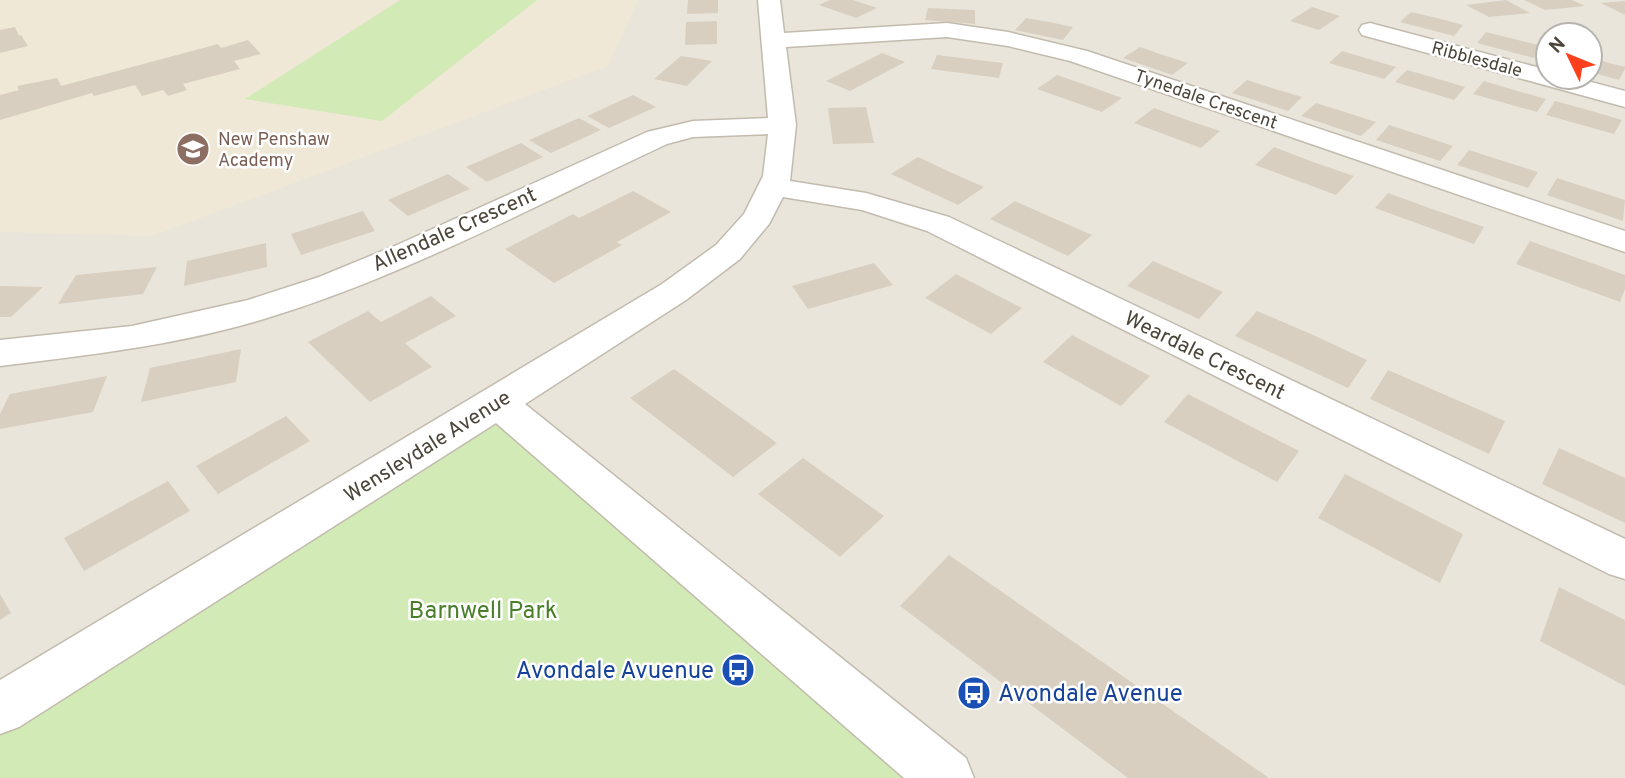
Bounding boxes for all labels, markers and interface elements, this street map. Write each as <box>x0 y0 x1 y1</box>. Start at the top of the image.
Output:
north arrow <box>1534 21 1604 91</box>
text: N <box>1545 33 1571 59</box>
street label: Ribblesdale <box>1429 37 1525 84</box>
street label: Tynedale Crescent <box>1131 65 1280 136</box>
place label: New Penshaw Academy <box>218 129 330 173</box>
school or university icon: New Penshaw Academy <box>174 130 212 168</box>
street label: Allendale Crescent <box>368 182 541 279</box>
street label: Weardale Crescent <box>1120 306 1289 407</box>
street label: Wensleydale Avenue <box>339 385 516 510</box>
park label: Barnwell Park <box>409 597 557 627</box>
bus stop icon: Avondale Avuenue <box>719 651 757 689</box>
place label: Avondale Avuenue <box>516 657 714 687</box>
bus stop icon: Avondale Avenue <box>955 674 993 712</box>
place label: Avondale Avenue <box>998 680 1183 710</box>

